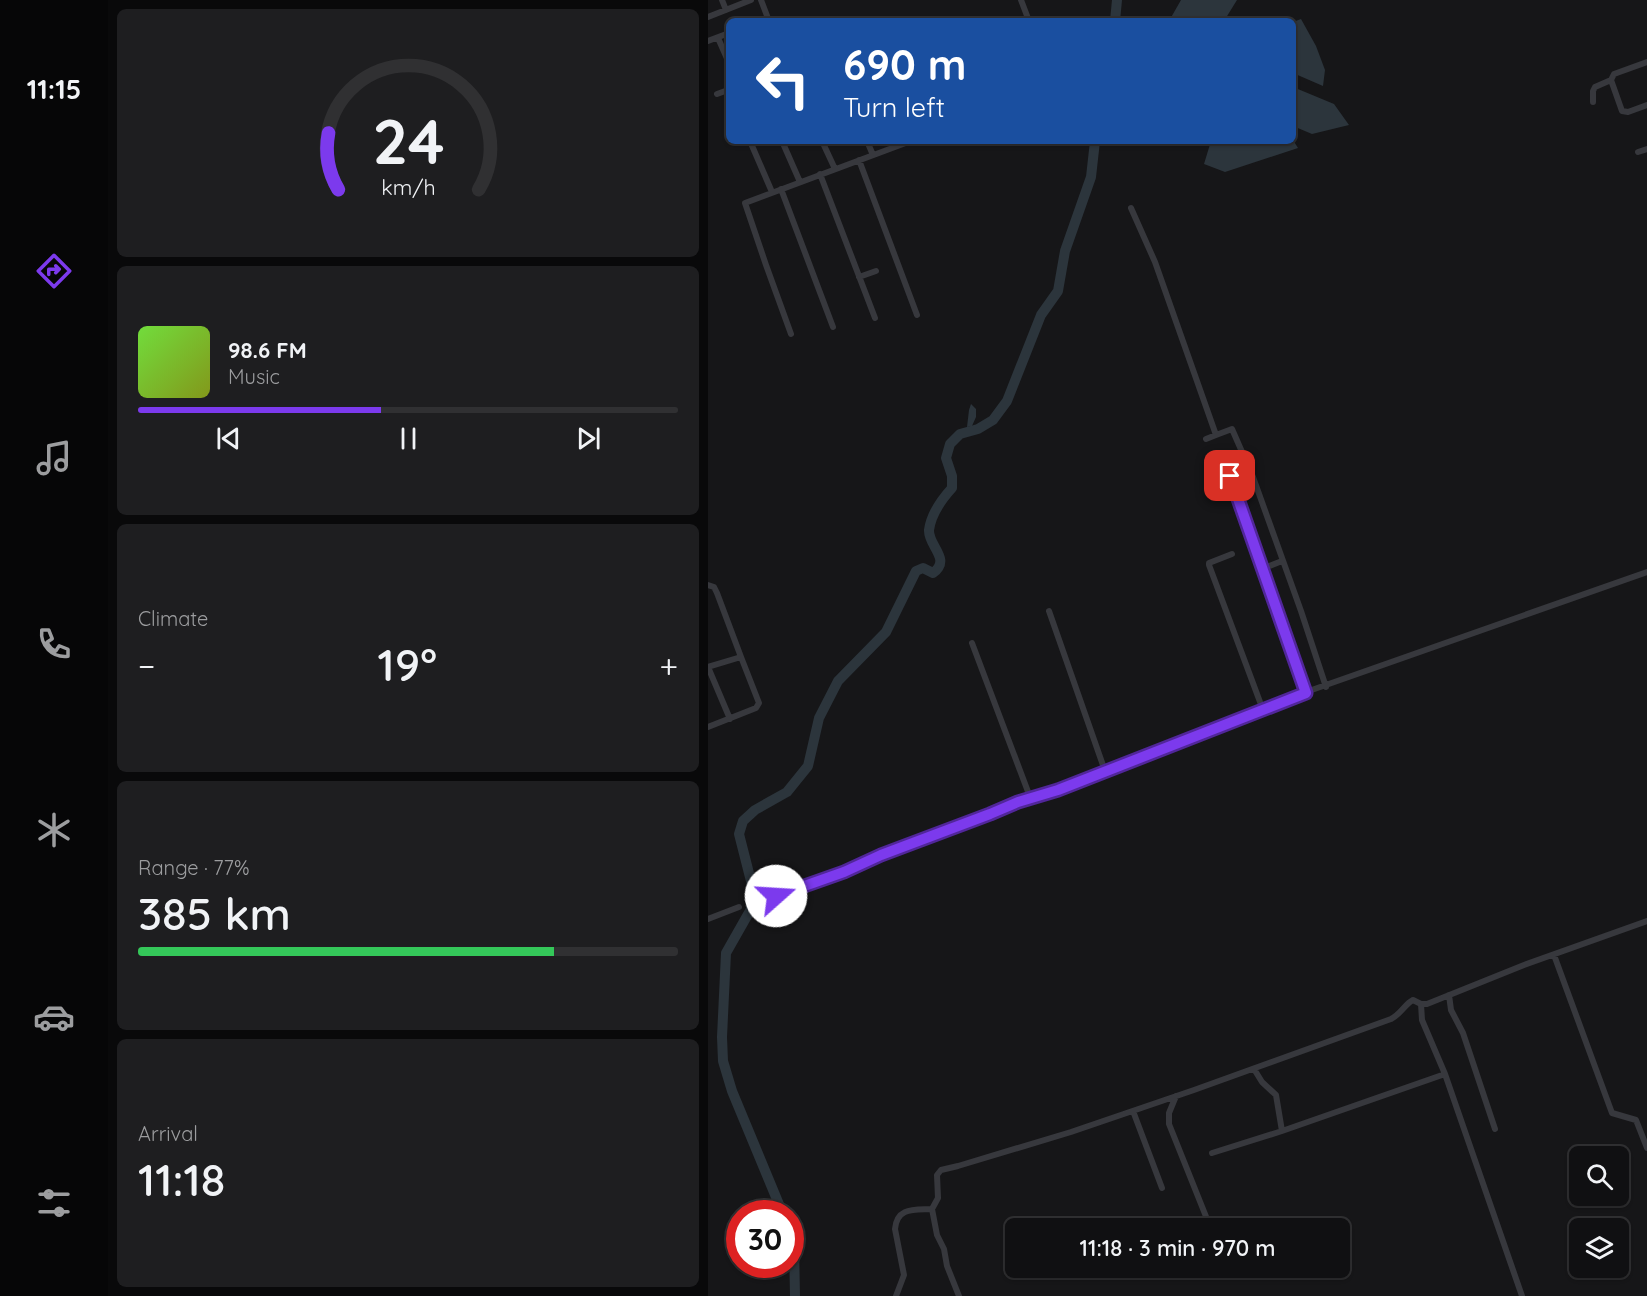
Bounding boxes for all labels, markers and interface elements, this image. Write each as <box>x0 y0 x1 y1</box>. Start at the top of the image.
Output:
text: 690 m <box>843 38 966 91</box>
icon: left <box>744 42 822 120</box>
text: 11:15 <box>27 72 81 106</box>
text: Turn left <box>843 90 945 124</box>
text: 24 <box>372 102 444 180</box>
text: km/h <box>381 175 435 201</box>
icon: directions <box>33 250 75 292</box>
text: 98.6 FM <box>228 336 307 364</box>
text: Music <box>228 364 280 389</box>
icon: previous <box>212 422 245 455</box>
icon: pause <box>392 422 425 455</box>
icon: next <box>572 422 605 455</box>
icon: music <box>33 437 75 479</box>
pin <box>1204 450 1255 501</box>
icon: arrive <box>1213 459 1246 492</box>
text: Climate <box>138 606 208 631</box>
icon: phone <box>33 623 75 665</box>
text: 19° <box>378 636 437 692</box>
text: − <box>138 645 155 686</box>
text: + <box>659 645 678 686</box>
icon: climate <box>33 809 75 851</box>
text: Range · 77% <box>138 855 249 880</box>
position arrow <box>744 864 808 928</box>
text: 385 km <box>138 885 291 941</box>
icon: car <box>33 996 75 1038</box>
text: Arrival <box>138 1121 198 1146</box>
map controls <box>1569 1146 1629 1278</box>
button: search <box>1569 1146 1629 1206</box>
text: 11:18 <box>138 1151 225 1207</box>
icon: filters <box>33 1182 75 1224</box>
speed limit sign: 30 <box>726 1200 804 1278</box>
button: layers <box>1569 1218 1629 1278</box>
text: 11:18 · 3 min · 970 m <box>1080 1234 1275 1262</box>

